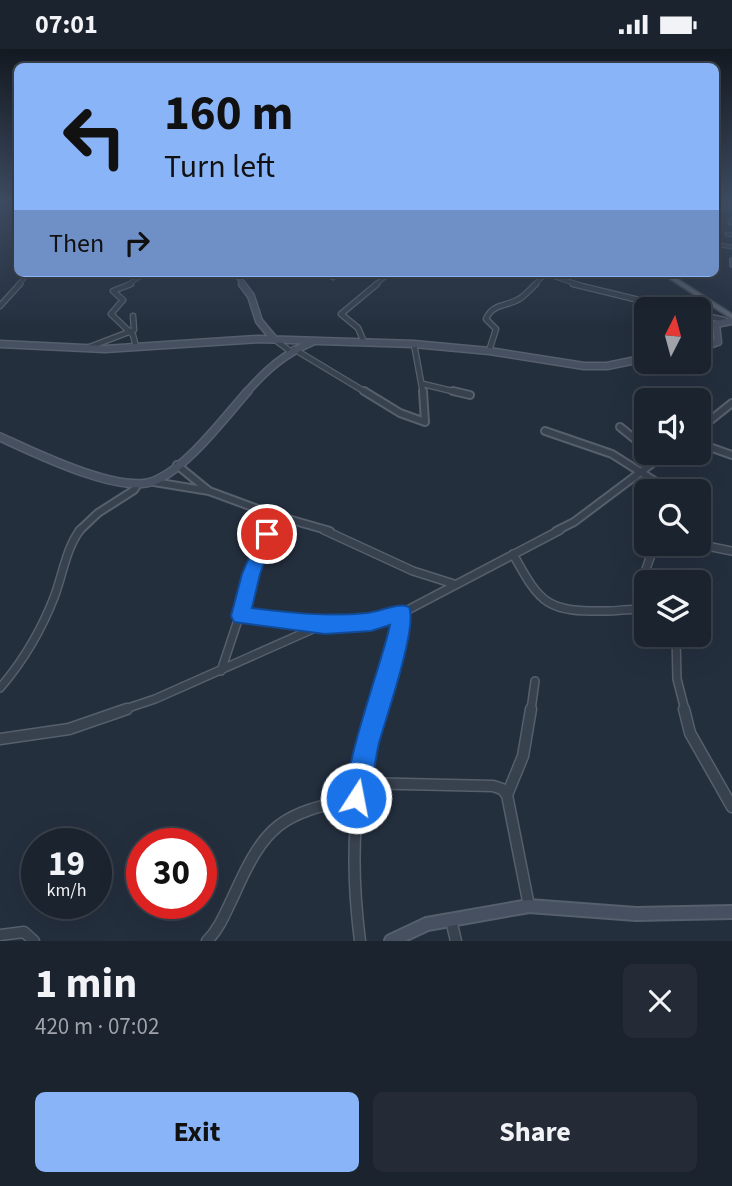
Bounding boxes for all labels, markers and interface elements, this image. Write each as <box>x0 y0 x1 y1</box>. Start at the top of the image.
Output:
text: 07:01 <box>35 6 98 43</box>
text: 160 m <box>164 79 293 149</box>
icon: left <box>49 91 140 182</box>
text: Turn left <box>164 144 275 190</box>
icon: right <box>118 224 156 262</box>
text: Then <box>49 225 104 262</box>
north arrow <box>634 297 710 375</box>
map controls <box>634 297 711 647</box>
button: sound <box>634 388 711 465</box>
button: search <box>634 479 711 556</box>
pin <box>237 504 297 564</box>
icon: arrive <box>248 515 286 553</box>
button: layers <box>634 570 711 647</box>
position arrow <box>319 761 393 835</box>
speed limit sign: 30 <box>126 828 217 919</box>
text: 19 <box>48 839 85 889</box>
text: km/h <box>47 878 86 903</box>
text: 1 min <box>35 954 137 1014</box>
button: close <box>623 964 697 1038</box>
text: 420 m · 07:02 <box>35 1010 159 1043</box>
button: Exit <box>35 1092 359 1172</box>
button: Share <box>373 1092 697 1172</box>

